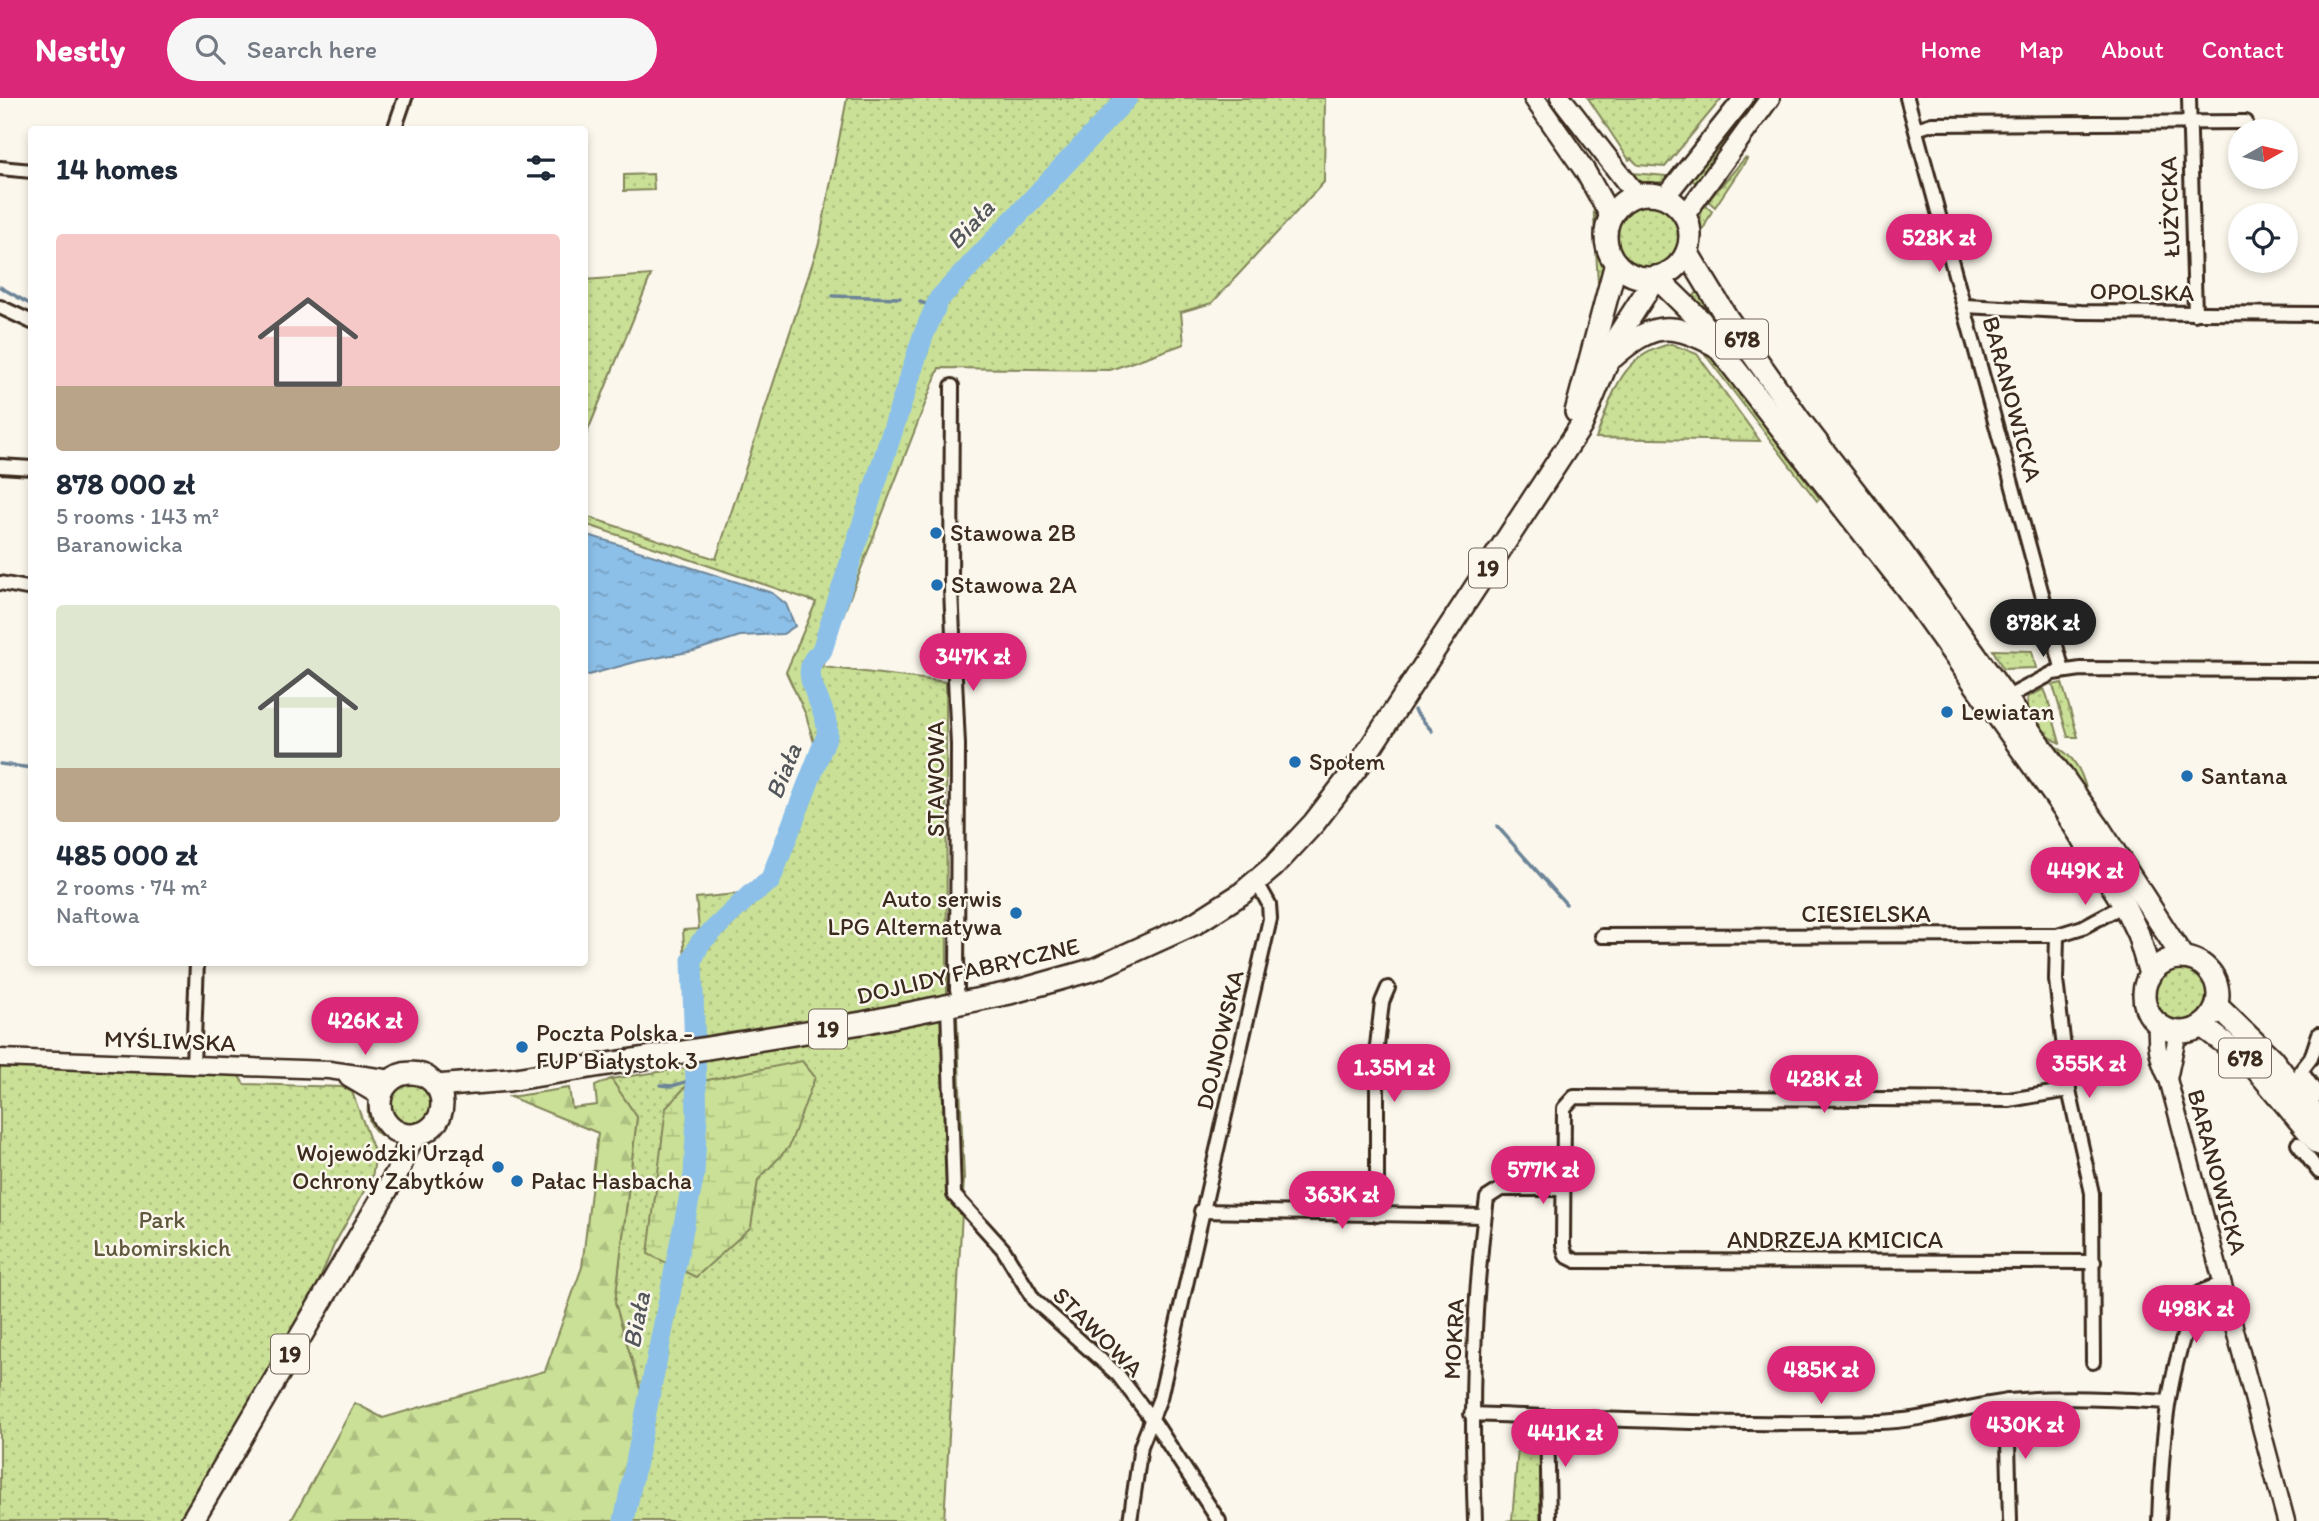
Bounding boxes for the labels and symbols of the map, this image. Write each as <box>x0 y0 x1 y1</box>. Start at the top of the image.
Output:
north arrow <box>2228 119 2298 189</box>
street label: ŁUŻYCKA <box>2153 156 2186 258</box>
water label: Biała <box>939 192 1002 256</box>
pin: 528K zł <box>1874 214 2004 274</box>
street label: OPOLSKA <box>2089 276 2195 307</box>
street label: BARANOWICKA <box>1976 313 2049 485</box>
road number: 678 <box>1716 320 1768 358</box>
place label: Stawowa 2B <box>950 518 1076 547</box>
marker: Stawowa 2B <box>928 525 944 541</box>
road number: 19 <box>1469 548 1507 588</box>
place label: Stawowa 2A <box>951 570 1077 599</box>
marker: Stawowa 2A <box>929 577 945 593</box>
pin: 878K zł <box>1978 600 2108 659</box>
pin: 347K zł <box>908 634 1038 693</box>
place label: Lewiatan <box>1961 697 2055 726</box>
marker: Lewiatan <box>1939 704 1955 720</box>
street label: STAWOWA <box>921 721 950 837</box>
water label: Biała <box>757 738 809 804</box>
place label: Społem <box>1309 747 1385 776</box>
marker: Społem <box>1287 754 1303 770</box>
place label: Santana <box>2201 761 2288 790</box>
marker: Santana <box>2179 768 2195 784</box>
pin: 449K zł <box>2020 848 2150 907</box>
place label: Auto serwis LPG Alternatywa <box>828 884 1003 941</box>
street label: CIESIELSKA <box>1801 899 1931 928</box>
marker: Auto serwis LPG Alternatywa <box>1008 905 1024 921</box>
street label: DOJLIDY FABRYCZNE <box>854 931 1082 1010</box>
street label: DOJNOWSKA <box>1189 967 1250 1113</box>
pin: 426K zł <box>300 998 430 1057</box>
road number: 19 <box>809 1010 847 1048</box>
place label: Poczta Polska - FUP Białystok 3 <box>536 1018 698 1075</box>
street label: MYŚLIWSKA <box>104 1024 236 1057</box>
road number: 678 <box>2219 1038 2271 1077</box>
marker: Poczta Polska - FUP Białystok 3 <box>514 1039 530 1055</box>
pin: 355K zł <box>2024 1040 2154 1100</box>
pin: 1.35M zł <box>1322 1044 1466 1104</box>
pin: 428K zł <box>1759 1056 1889 1115</box>
street label: BARANOWICKA <box>2181 1086 2254 1258</box>
place label: Wojewódzki Urząd Ochrony Zabytków <box>292 1138 484 1195</box>
pin: 577K zł <box>1478 1146 1608 1206</box>
marker: Wojewódzki Urząd Ochrony Zabytków <box>490 1159 506 1175</box>
place label: Pałac Hasbacha <box>531 1166 692 1195</box>
pin: 363K zł <box>1277 1172 1407 1231</box>
marker: Pałac Hasbacha <box>509 1173 525 1189</box>
park label: Park Lubomirskich <box>93 1205 231 1262</box>
street label: ANDRZEJA KMICICA <box>1727 1225 1943 1254</box>
street label: STAWOWA <box>1047 1280 1150 1383</box>
pin: 498K zł <box>2131 1286 2261 1345</box>
water label: Biała <box>615 1288 657 1351</box>
street label: MOKRA <box>1437 1298 1470 1380</box>
road number: 19 <box>271 1334 309 1373</box>
pin: 485K zł <box>1756 1346 1886 1406</box>
pin: 430K zł <box>1960 1402 2090 1461</box>
pin: 441K zł <box>1500 1410 1630 1469</box>

